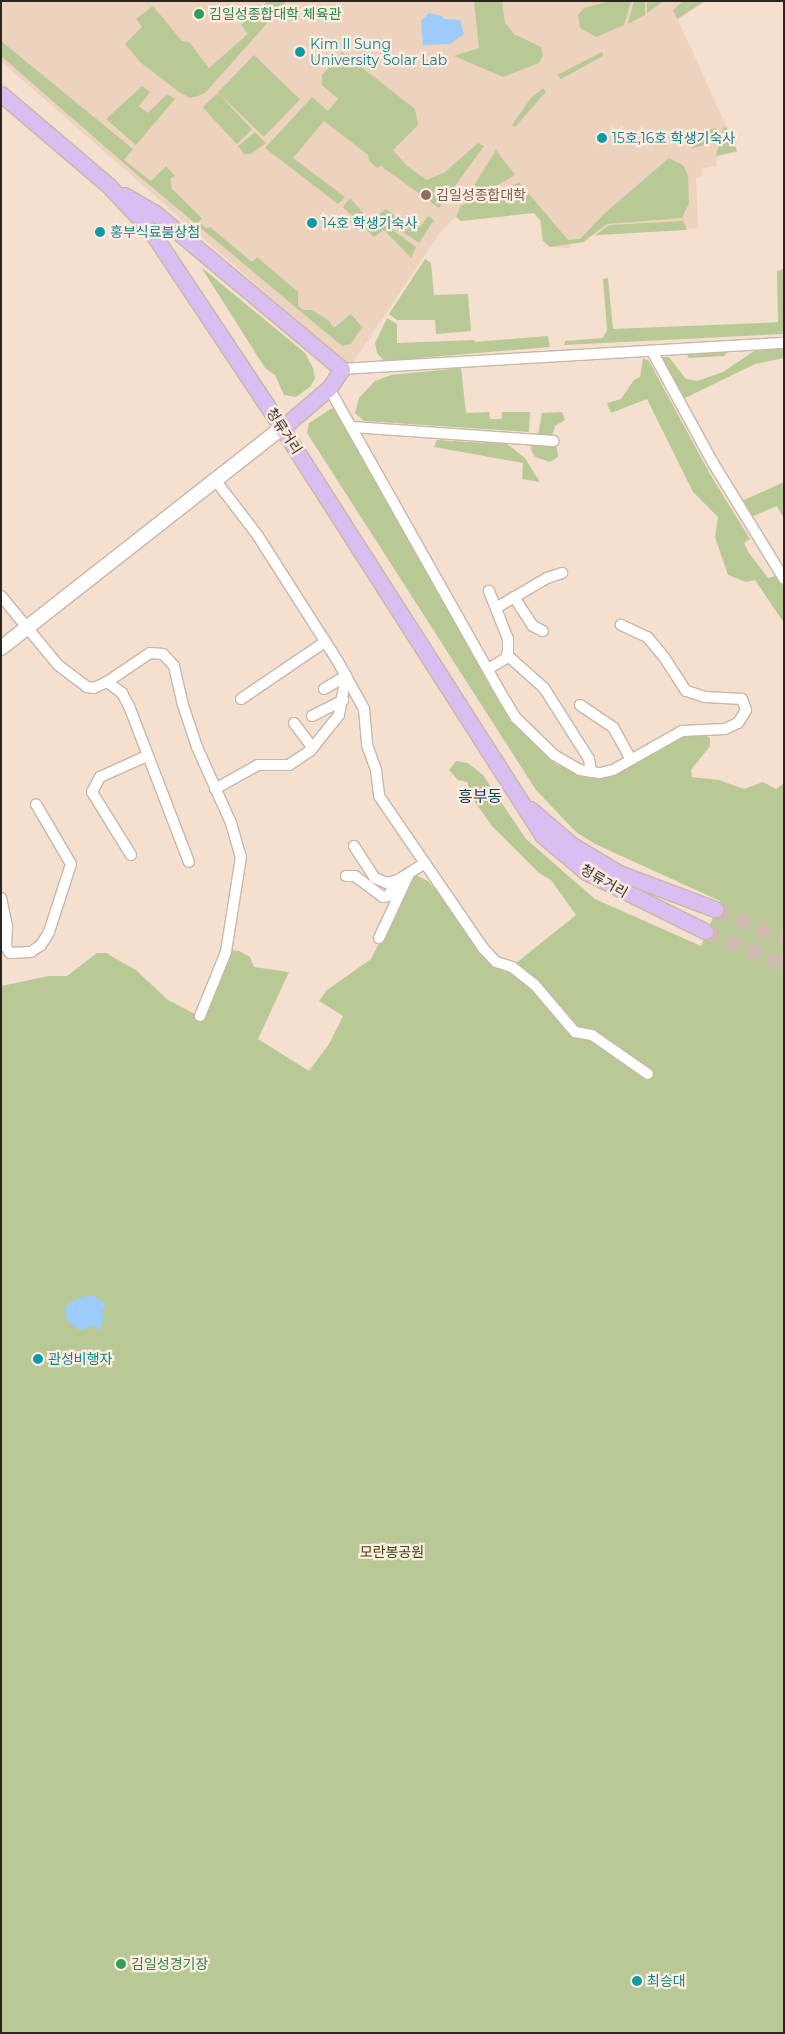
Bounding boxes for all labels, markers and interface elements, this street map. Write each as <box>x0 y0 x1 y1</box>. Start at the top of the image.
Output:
place label: 김일성종합대학 체육관 <box>209 6 341 22</box>
marker: 김일성종합대학 체육관 <box>193 8 205 20</box>
place label: Kim Il Sung University Solar Lab <box>310 36 447 68</box>
marker: Kim Il Sung University Solar Lab <box>294 46 306 58</box>
place label: 15호,16호 학생기숙사 <box>612 130 735 146</box>
marker: 15호,16호 학생기숙사 <box>596 132 608 144</box>
place label: 김일성종합대학 <box>436 187 526 203</box>
marker: 김일성종합대학 <box>420 189 432 201</box>
place label: 14호 학생기숙사 <box>322 215 417 231</box>
marker: 14호 학생기숙사 <box>306 217 318 229</box>
place label: 홍부식료붐상첨 <box>110 224 200 240</box>
marker: 홍부식료붐상첨 <box>94 226 106 238</box>
street label: 청류거리 <box>263 405 305 457</box>
district label: 흥부동 <box>458 787 502 807</box>
street label: 청류거리 <box>577 861 631 901</box>
place label: 관성비행자 <box>48 1351 112 1367</box>
marker: 관성비행자 <box>32 1353 44 1365</box>
park label: 모란봉공원 <box>360 1544 424 1560</box>
place label: 김일성경기장 <box>131 1956 208 1972</box>
marker: 김일성경기장 <box>115 1958 127 1970</box>
place label: 최승대 <box>647 1973 686 1989</box>
marker: 최승대 <box>631 1975 643 1987</box>

